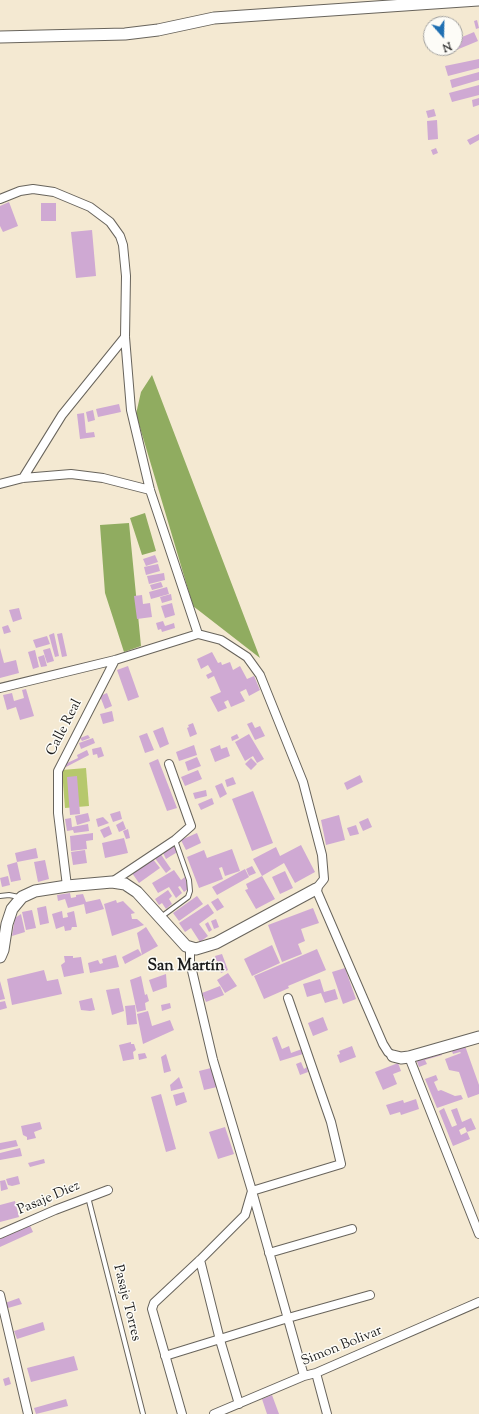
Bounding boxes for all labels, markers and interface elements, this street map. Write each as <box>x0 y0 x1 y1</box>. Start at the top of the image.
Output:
north arrow <box>423 16 463 56</box>
text: N <box>440 37 454 55</box>
street label: Calle Real <box>44 697 86 759</box>
district label: San Martín <box>147 957 225 977</box>
street label: Pasaje Diez <box>15 1178 83 1220</box>
street label: Pasaje Torres <box>108 1263 144 1343</box>
street label: Simon Bolivar <box>299 1323 385 1371</box>

